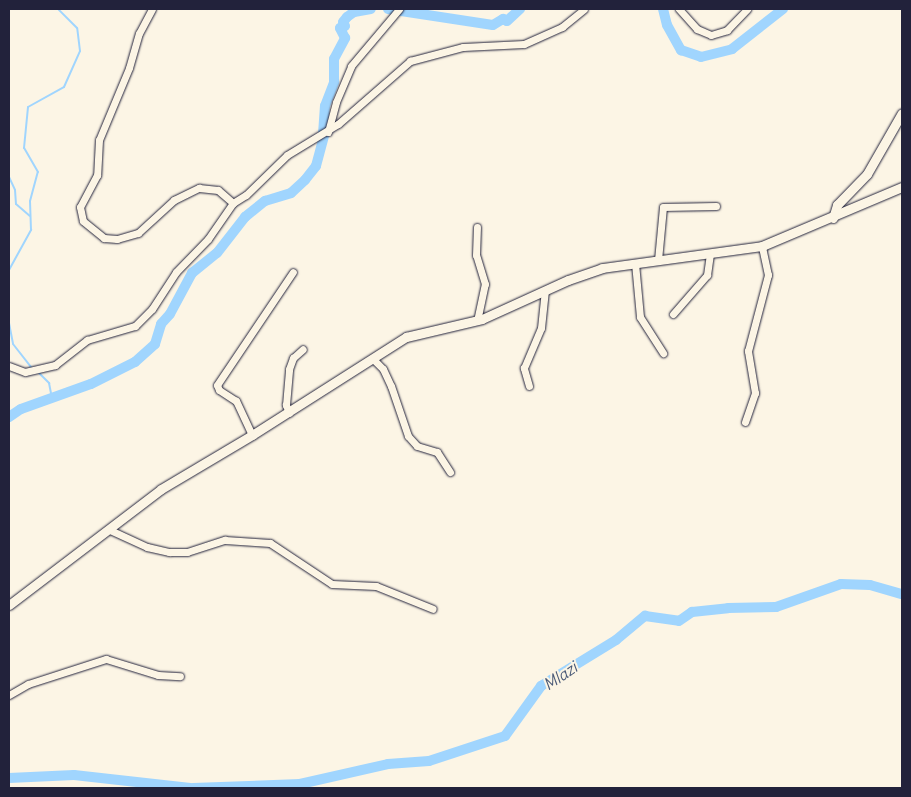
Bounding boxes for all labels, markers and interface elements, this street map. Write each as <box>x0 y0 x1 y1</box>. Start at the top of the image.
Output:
water label: Mlazi <box>539 658 581 694</box>

